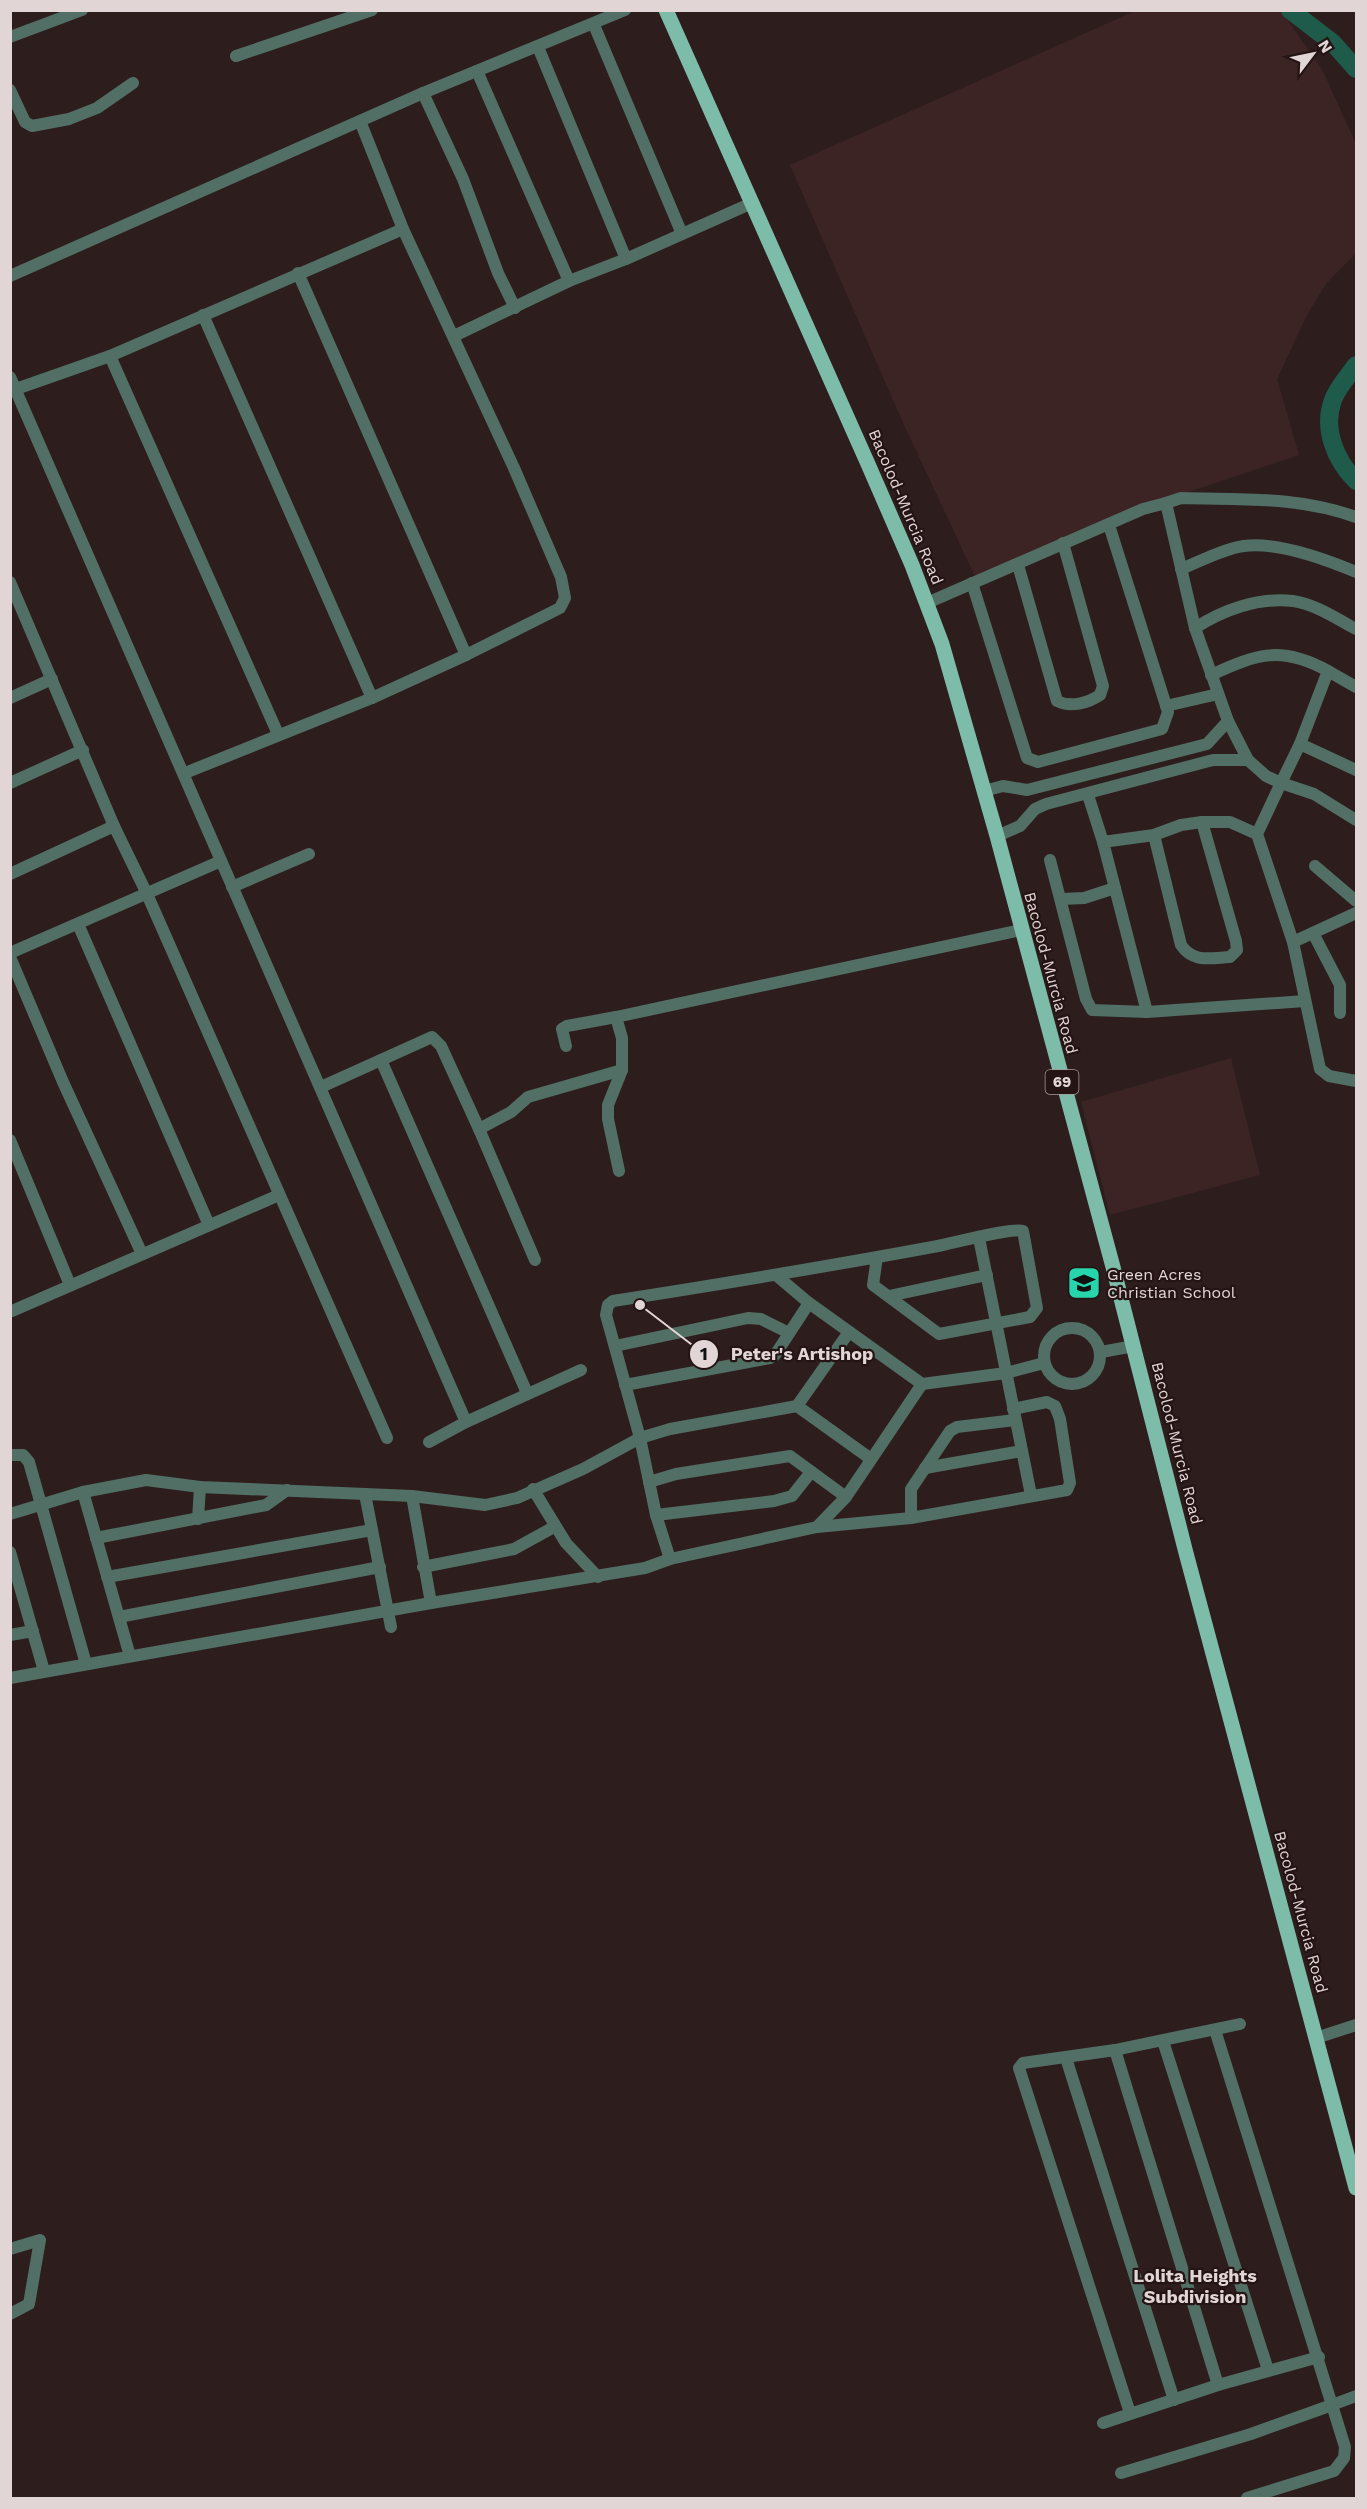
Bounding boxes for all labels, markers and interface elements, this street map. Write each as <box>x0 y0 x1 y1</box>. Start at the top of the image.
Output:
north arrow <box>1283 24 1343 84</box>
text: N <box>1314 36 1336 56</box>
street label: Bacolod-Murcia Road <box>865 426 947 588</box>
street label: Bacolod-Murcia Road <box>1020 890 1082 1056</box>
road number: 69 <box>1046 1070 1078 1094</box>
school or university icon: Green Acres Christian School <box>1066 1265 1102 1301</box>
place label: Green Acres Christian School <box>1107 1265 1236 1302</box>
callout: Peter's Artishop <box>689 1336 886 1372</box>
text: 1 <box>700 1343 708 1364</box>
text: Peter's Artishop <box>731 1343 873 1364</box>
street label: Bacolod-Murcia Road <box>1148 1360 1206 1526</box>
street label: Bacolod-Murcia Road <box>1270 1829 1332 1995</box>
district label: Lolita Heights Subdivision <box>1133 2265 1257 2307</box>

